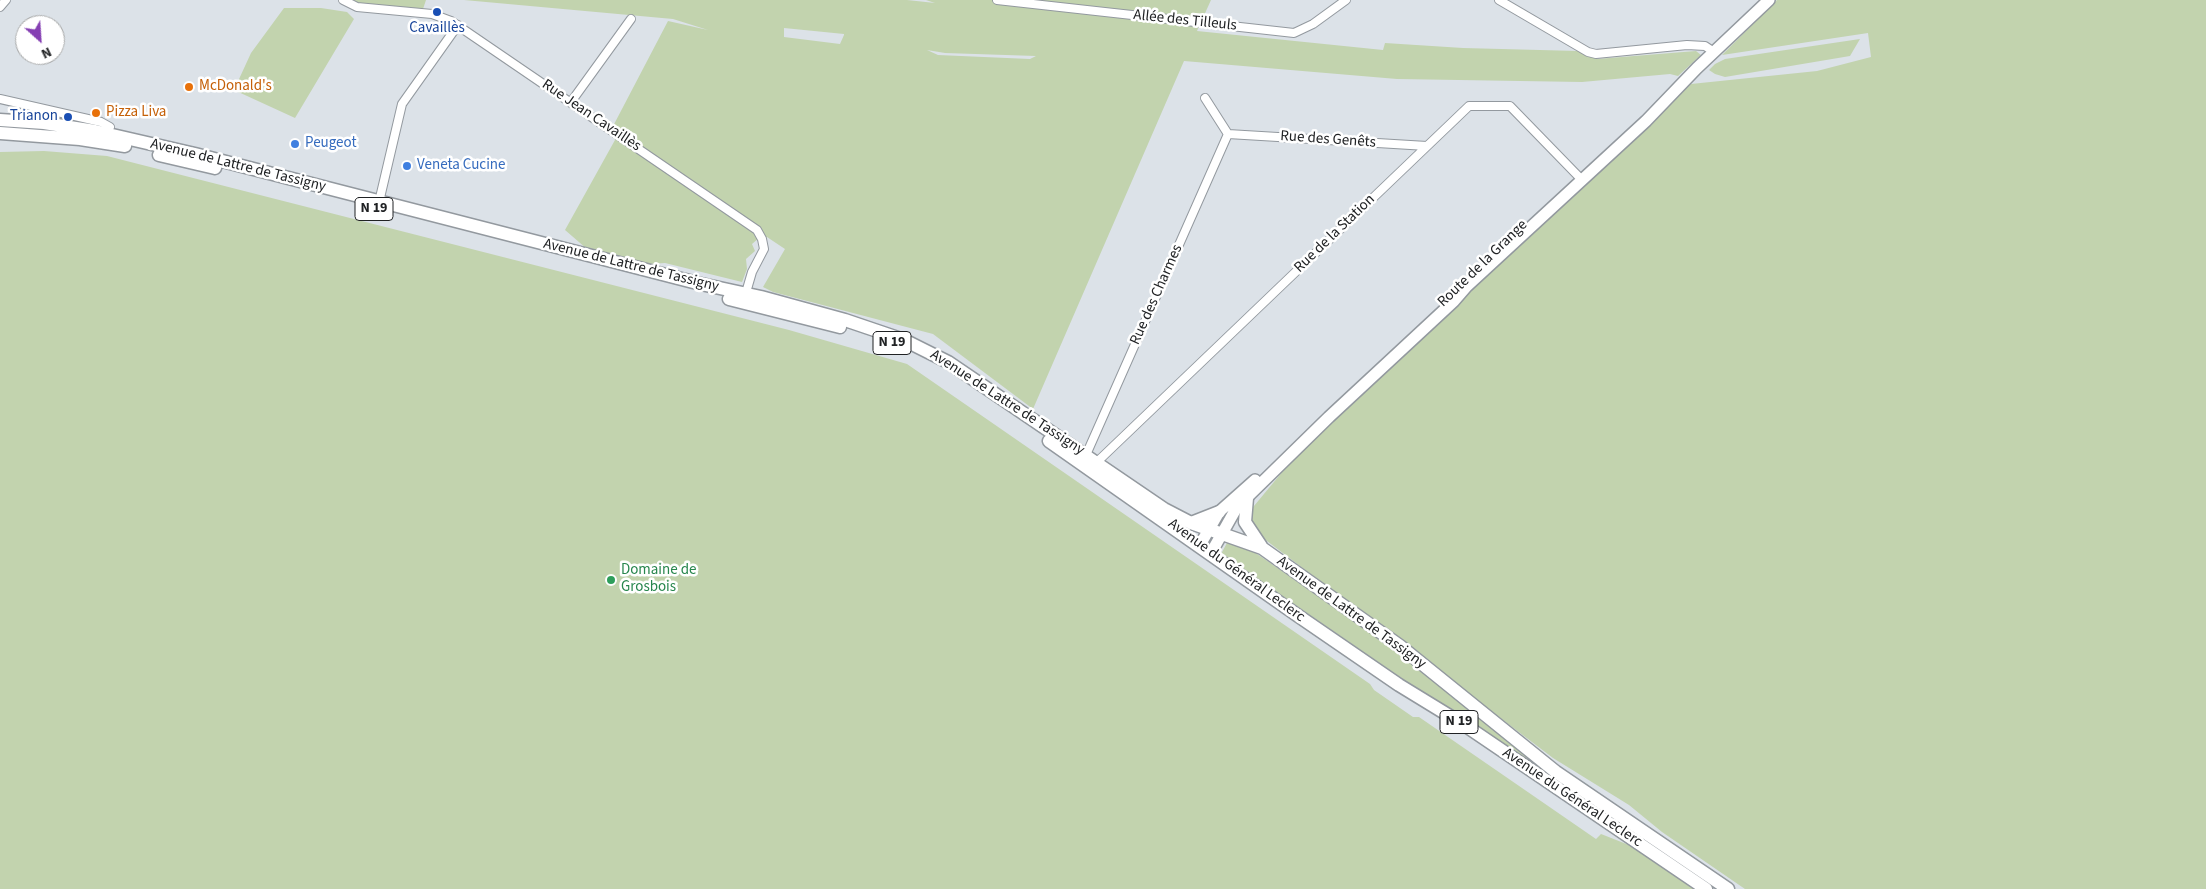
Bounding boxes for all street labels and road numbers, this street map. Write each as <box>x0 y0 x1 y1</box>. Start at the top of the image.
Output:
street label: Allée des Tilleuls <box>1132 7 1238 35</box>
street label: Rue Jean Cavaillès <box>538 76 644 156</box>
street label: Rue des Genêts <box>1280 128 1376 152</box>
street label: Avenue de Lattre de Tassigny <box>148 135 328 197</box>
street label: Rue de la Station <box>1291 191 1379 277</box>
road number: N 19 <box>355 198 393 220</box>
street label: Route de la Grange <box>1434 217 1532 311</box>
street label: Avenue de Lattre de Tassigny <box>541 235 721 297</box>
street label: Rue des Charmes <box>1127 242 1187 348</box>
road number: N 19 <box>873 332 911 354</box>
street label: Avenue de Lattre de Tassigny <box>927 346 1087 460</box>
street label: Avenue du Général Leclerc <box>1164 515 1308 627</box>
street label: Avenue de Lattre de Tassigny <box>1273 553 1429 673</box>
road number: N 19 <box>1440 710 1478 734</box>
street label: Avenue du Général Leclerc <box>1499 744 1645 852</box>

